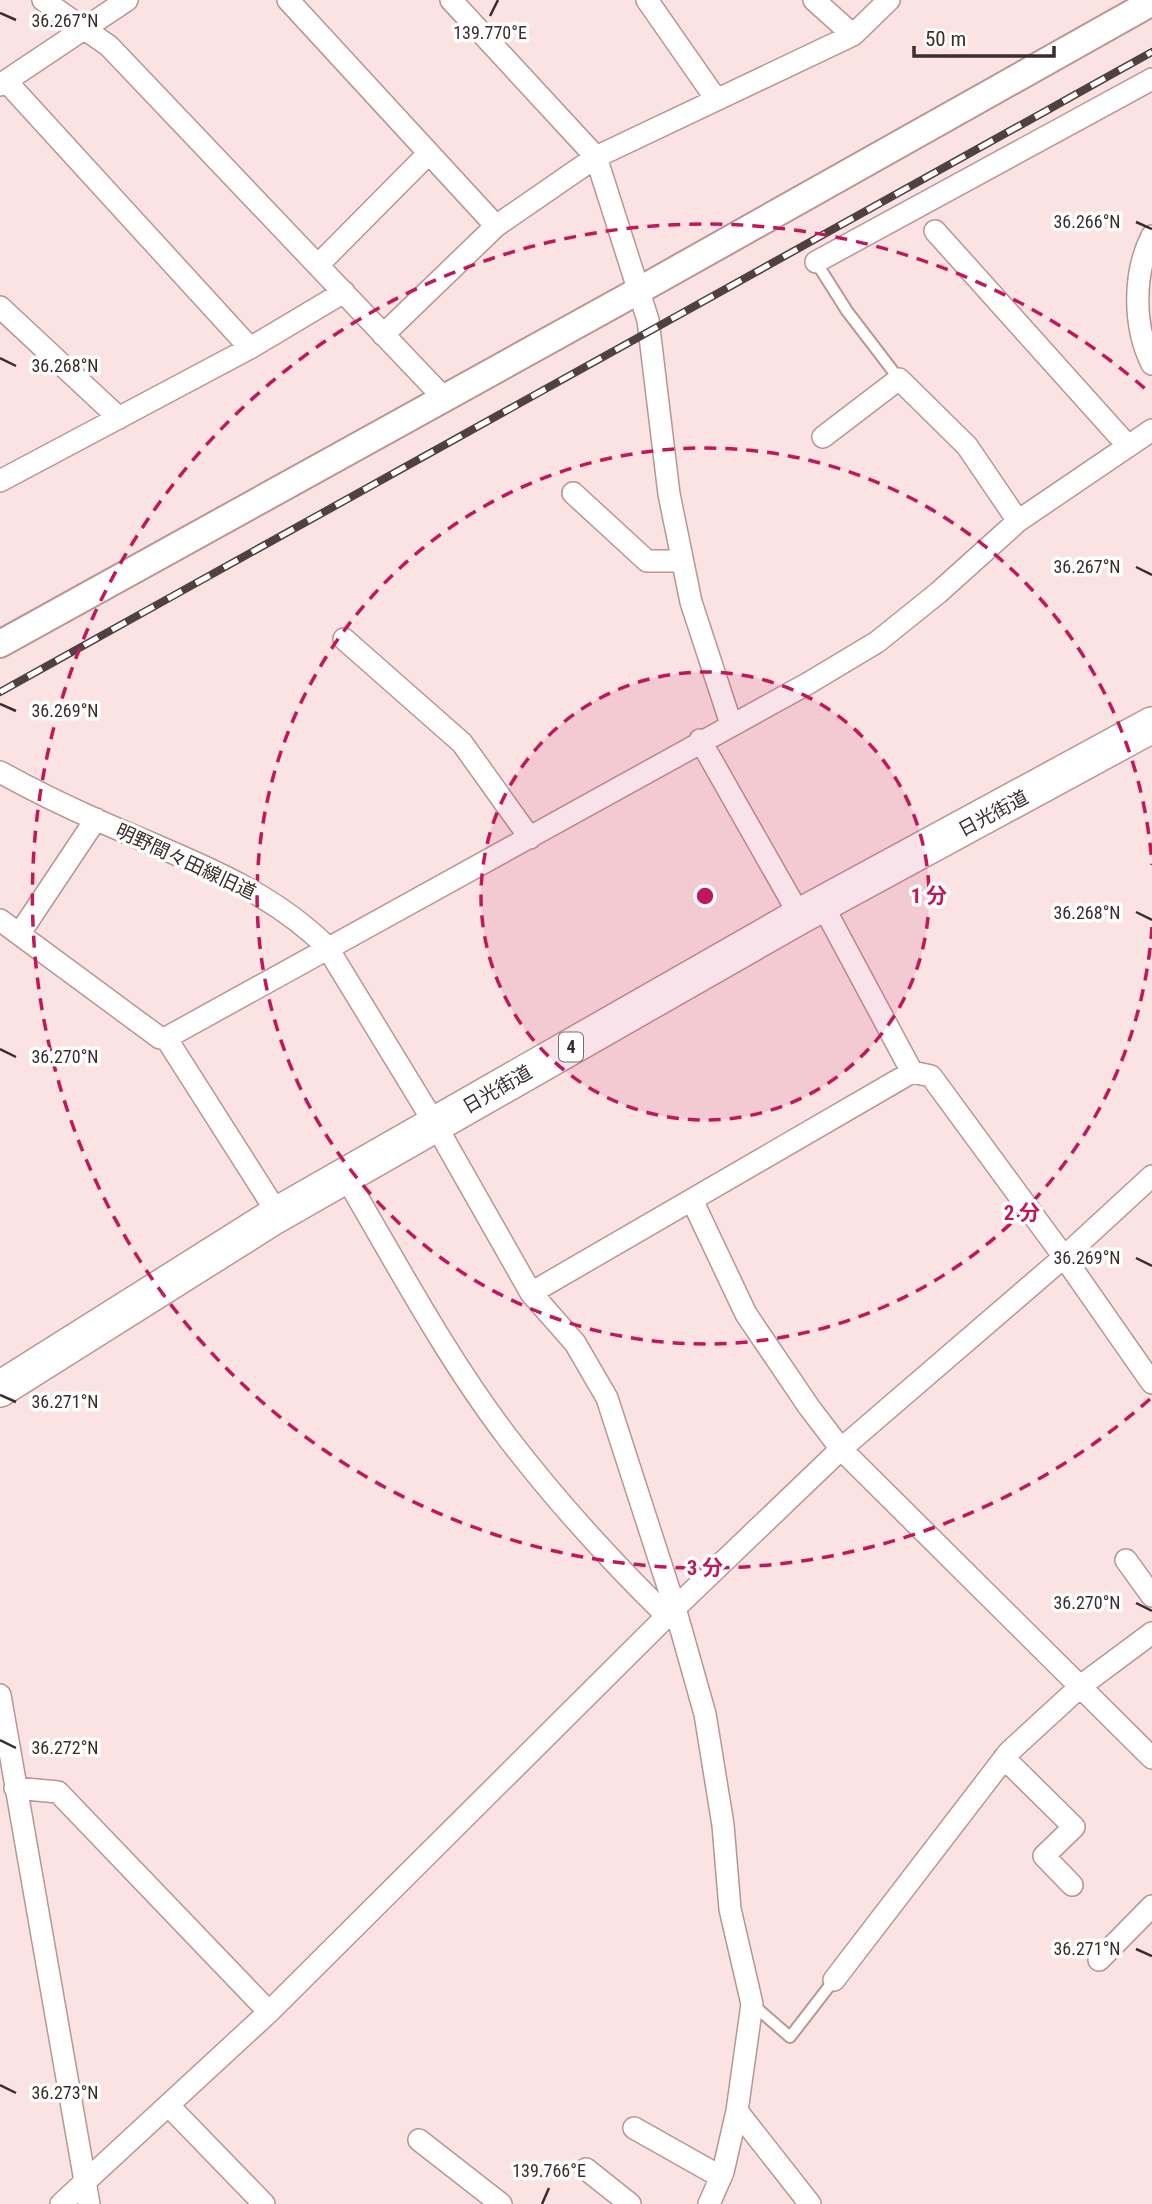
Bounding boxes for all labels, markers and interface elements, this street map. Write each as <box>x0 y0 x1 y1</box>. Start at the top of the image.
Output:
text: 36.267°N <box>31 10 99 31</box>
scale bar <box>914 14 1054 58</box>
text: 139.770°E <box>453 22 527 43</box>
text: 50 m <box>925 27 966 51</box>
text: 36.266°N <box>1053 211 1121 232</box>
text: 36.268°N <box>31 355 99 376</box>
text: 36.267°N <box>1053 556 1121 577</box>
text: 36.269°N <box>31 700 99 721</box>
street label: 日光街道 <box>954 785 1032 841</box>
street label: 明野間々田線旧道 <box>112 819 260 904</box>
centre of rings <box>693 884 717 908</box>
text: 1 分 <box>911 884 947 908</box>
text: 36.268°N <box>1053 902 1121 923</box>
road number: 4 <box>559 1032 583 1062</box>
text: 36.270°N <box>31 1046 99 1067</box>
street label: 日光街道 <box>459 1060 536 1118</box>
text: 2 分 <box>1004 1201 1040 1225</box>
text: 36.269°N <box>1053 1247 1121 1268</box>
text: 36.271°N <box>31 1391 99 1412</box>
text: 3 分 <box>687 1556 723 1580</box>
text: 36.270°N <box>1053 1592 1121 1613</box>
text: 36.272°N <box>31 1737 99 1758</box>
text: 36.271°N <box>1053 1938 1121 1959</box>
text: 36.273°N <box>31 2082 99 2103</box>
text: 139.766°E <box>512 2160 586 2181</box>

